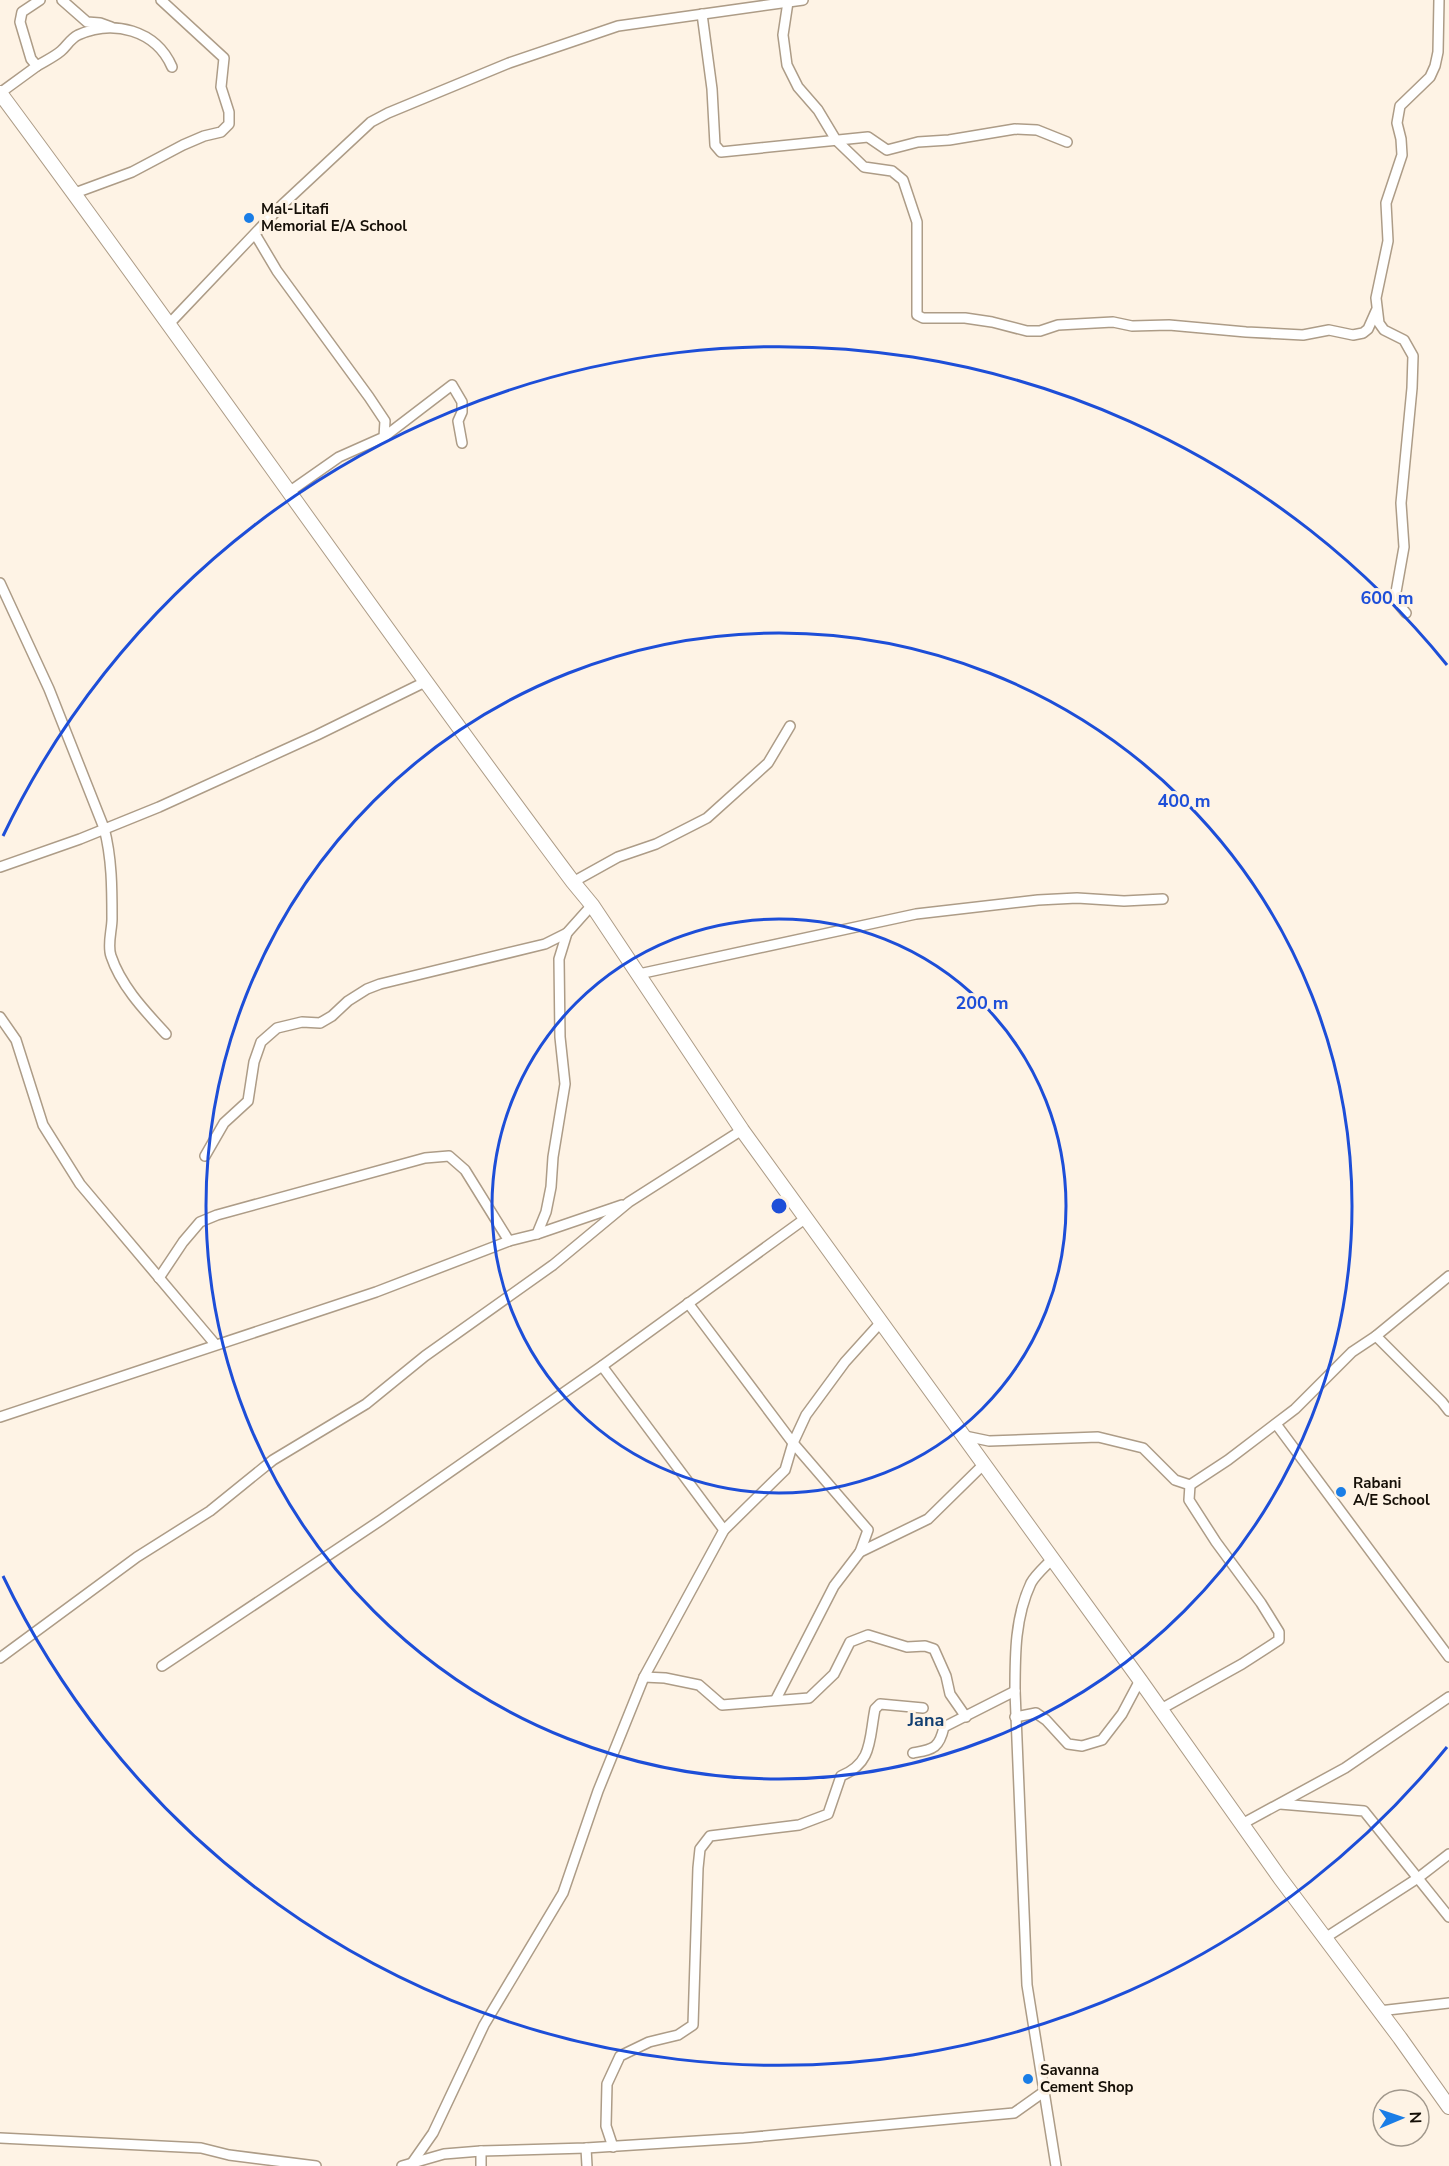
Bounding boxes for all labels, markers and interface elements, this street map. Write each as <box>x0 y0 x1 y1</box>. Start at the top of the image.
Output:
place label: Mal-Litafi Memorial E/A School <box>261 199 407 236</box>
marker: Mal-Litafi Memorial E/A School <box>242 211 256 225</box>
text: 600 m <box>1360 586 1414 610</box>
text: 400 m <box>1157 789 1211 813</box>
text: 200 m <box>955 991 1009 1015</box>
centre of rings <box>769 1196 789 1216</box>
place label: Rabani A/E School <box>1353 1473 1430 1510</box>
marker: Rabani A/E School <box>1334 1485 1348 1499</box>
district label: Jana <box>907 1708 944 1732</box>
place label: Savanna Cement Shop <box>1040 2060 1134 2097</box>
marker: Savanna Cement Shop <box>1021 2072 1035 2086</box>
north arrow <box>1371 2088 1431 2148</box>
text: N <box>1404 2111 1426 2124</box>

